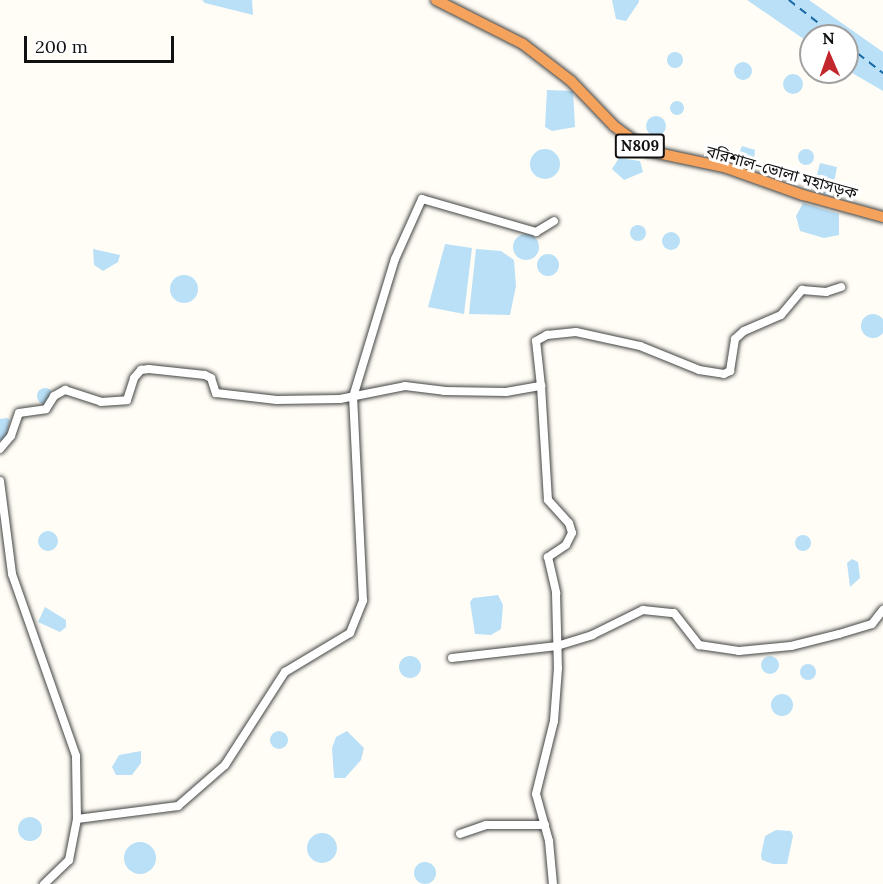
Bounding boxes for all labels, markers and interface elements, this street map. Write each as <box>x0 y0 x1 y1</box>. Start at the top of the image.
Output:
scale bar <box>27 24 177 62</box>
north arrow <box>799 24 859 84</box>
text: N <box>822 28 835 48</box>
text: 200 m <box>35 35 88 58</box>
road number: N809 <box>614 134 666 158</box>
street label: বরিশাল-ভোলা মহাসড়ক <box>704 141 860 203</box>

